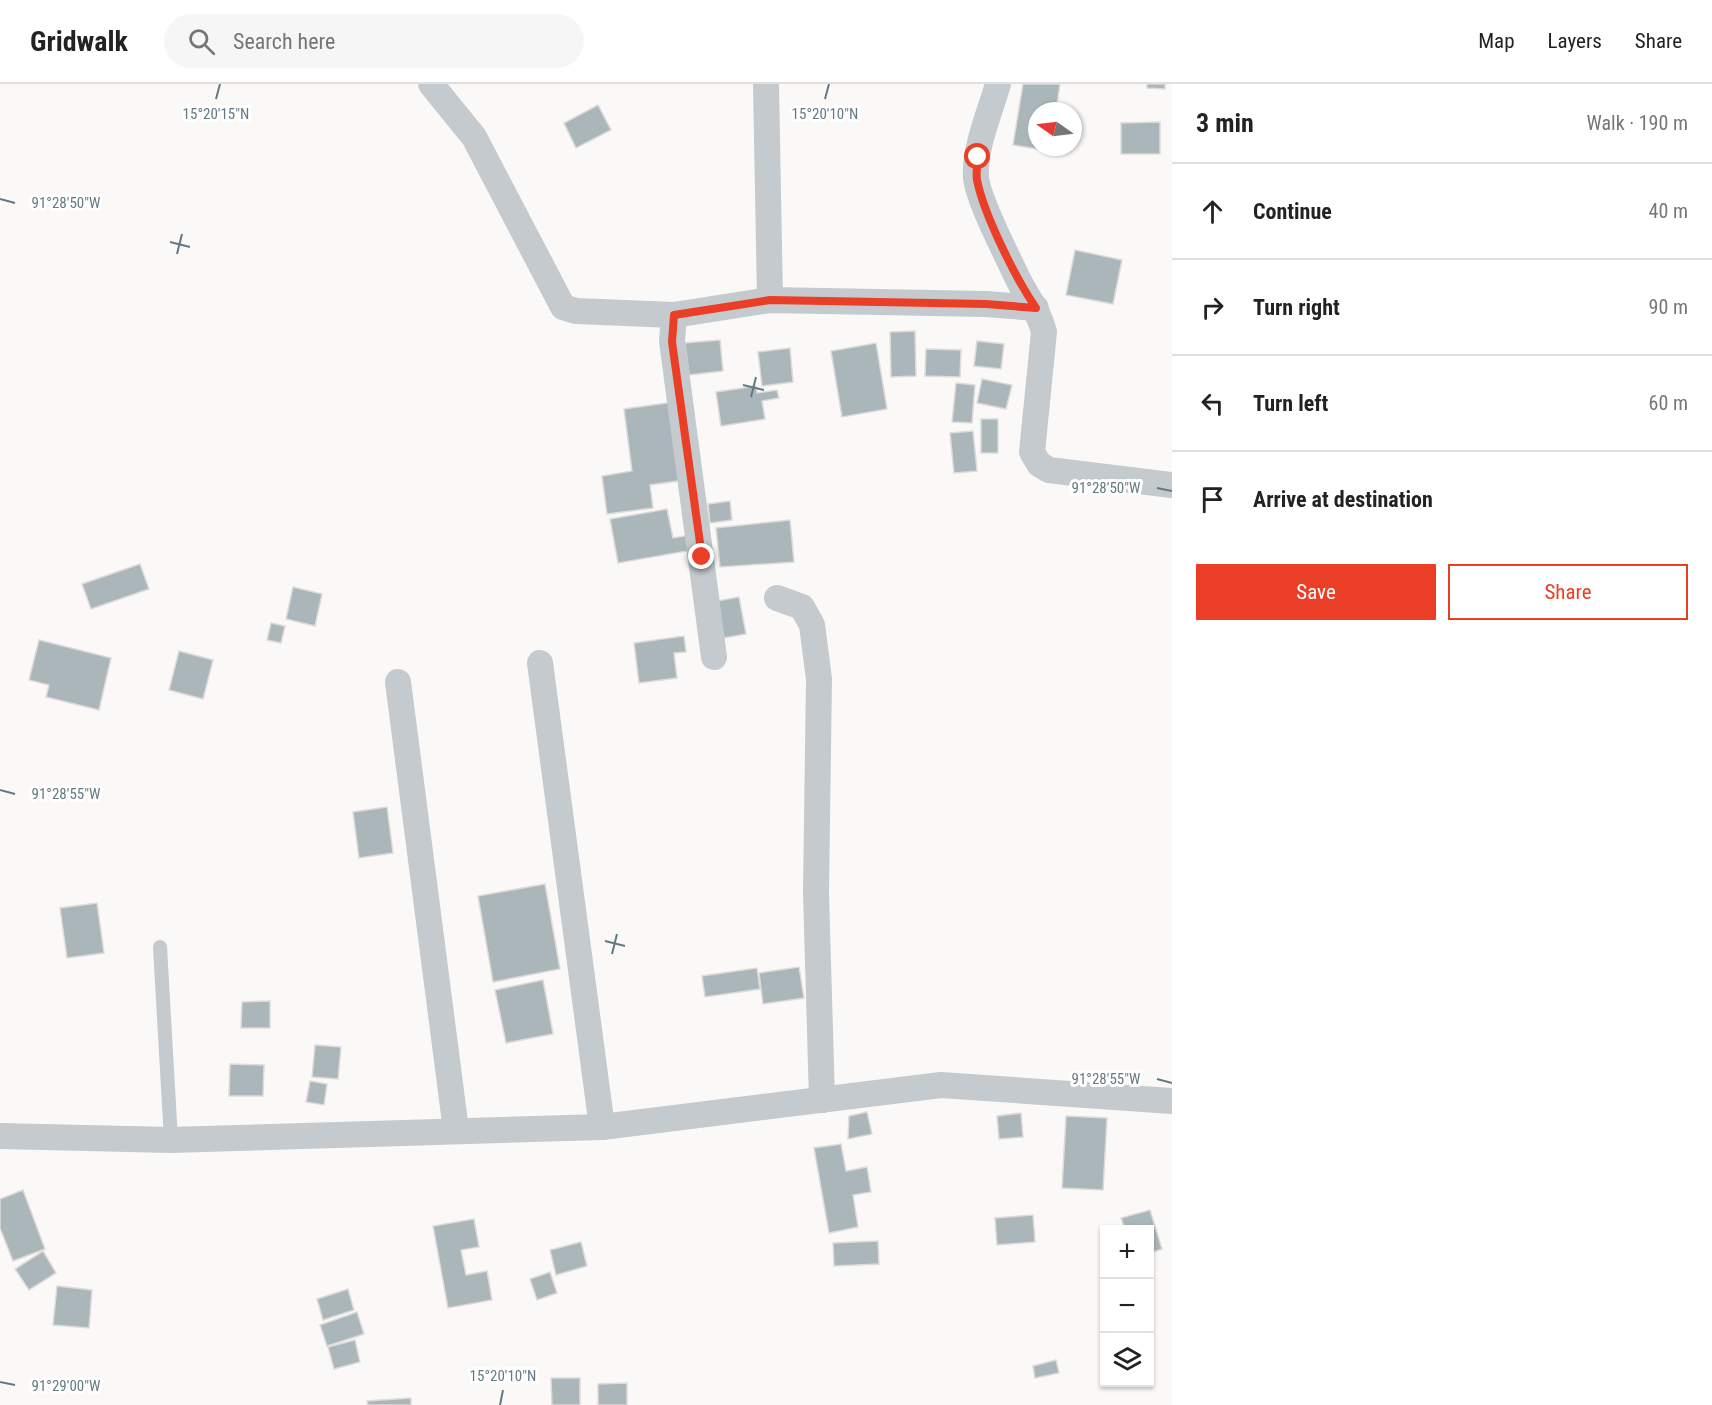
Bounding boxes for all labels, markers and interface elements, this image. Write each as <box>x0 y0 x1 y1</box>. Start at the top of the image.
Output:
search box <box>164 14 584 68</box>
text: Gridwalk <box>30 25 128 58</box>
icon: search <box>185 25 218 58</box>
text: Search here <box>233 29 335 54</box>
text: Map <box>1478 29 1515 53</box>
text: Layers <box>1548 29 1602 53</box>
text: Share <box>1635 29 1682 53</box>
north arrow <box>1028 102 1082 156</box>
text: 15°20'15"N <box>183 105 249 123</box>
text: 15°20'10"N <box>792 105 858 123</box>
text: 3 min <box>1196 108 1254 138</box>
text: Walk · 190 m <box>1587 111 1688 135</box>
route start <box>964 143 990 169</box>
text: 91°28'50"W <box>32 194 101 212</box>
icon: ahead <box>1196 195 1229 228</box>
text: Continue <box>1253 199 1332 224</box>
text: 40 m <box>1649 199 1688 223</box>
icon: right <box>1196 291 1229 324</box>
text: Turn right <box>1253 295 1340 320</box>
text: 90 m <box>1649 295 1688 319</box>
icon: left <box>1196 387 1229 420</box>
text: Turn left <box>1253 391 1328 416</box>
text: 60 m <box>1649 391 1688 415</box>
text: 91°28'50"W <box>1072 479 1141 497</box>
icon: arrive <box>1196 483 1229 516</box>
text: Arrive at destination <box>1253 487 1433 512</box>
route end <box>688 543 714 569</box>
button: Save <box>1196 564 1436 620</box>
button: Share <box>1448 564 1688 620</box>
text: 91°28'55"W <box>32 785 101 803</box>
text: 91°28'55"W <box>1072 1070 1141 1088</box>
map controls <box>1100 1225 1154 1387</box>
button: + <box>1100 1225 1154 1279</box>
button: − <box>1100 1279 1154 1333</box>
button: layers <box>1100 1333 1154 1387</box>
text: 15°20'10"N <box>470 1367 536 1385</box>
text: 91°29'00"W <box>32 1377 101 1395</box>

